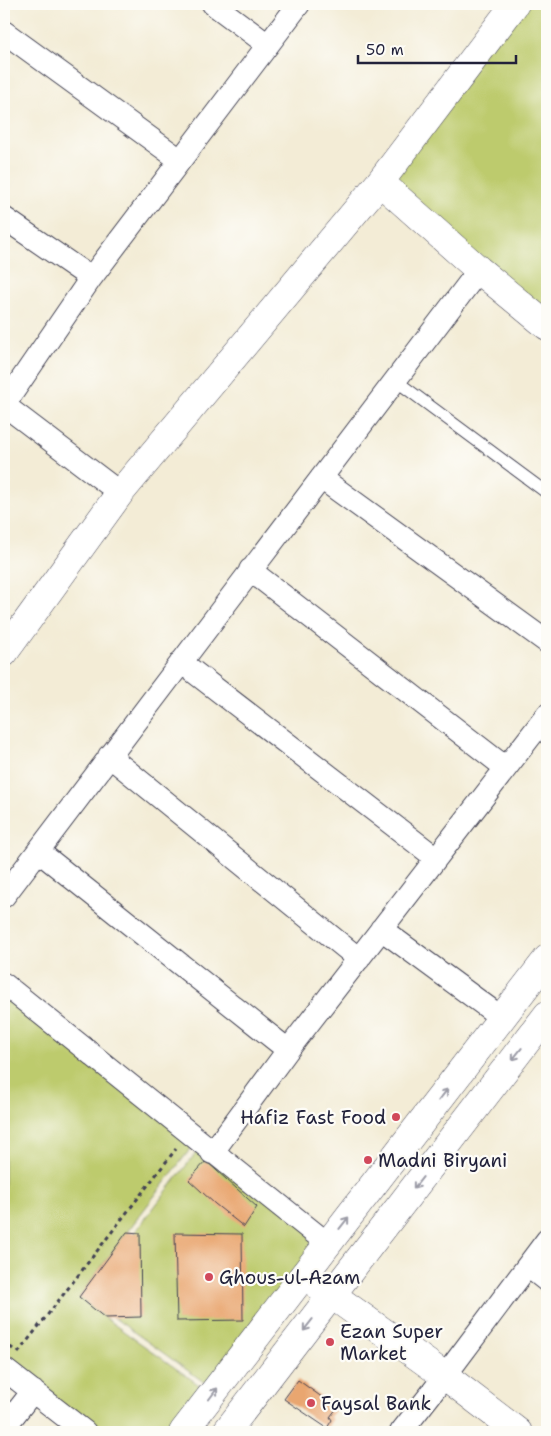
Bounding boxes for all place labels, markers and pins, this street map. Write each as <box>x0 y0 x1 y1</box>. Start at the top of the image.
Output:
place label: Hafiz Fast Food <box>240 1105 386 1130</box>
marker: Hafiz Fast Food <box>390 1111 402 1123</box>
place label: Madni Biryani <box>378 1148 507 1173</box>
marker: Madni Biryani <box>362 1154 374 1166</box>
place label: Ghous-ul-Azam <box>219 1265 361 1290</box>
marker: Ghous-ul-Azam <box>203 1271 215 1283</box>
place label: Ezan Super Market <box>340 1319 443 1366</box>
marker: Ezan Super Market <box>324 1336 336 1348</box>
place label: Faysal Bank <box>321 1391 431 1416</box>
marker: Faysal Bank <box>305 1397 317 1409</box>

